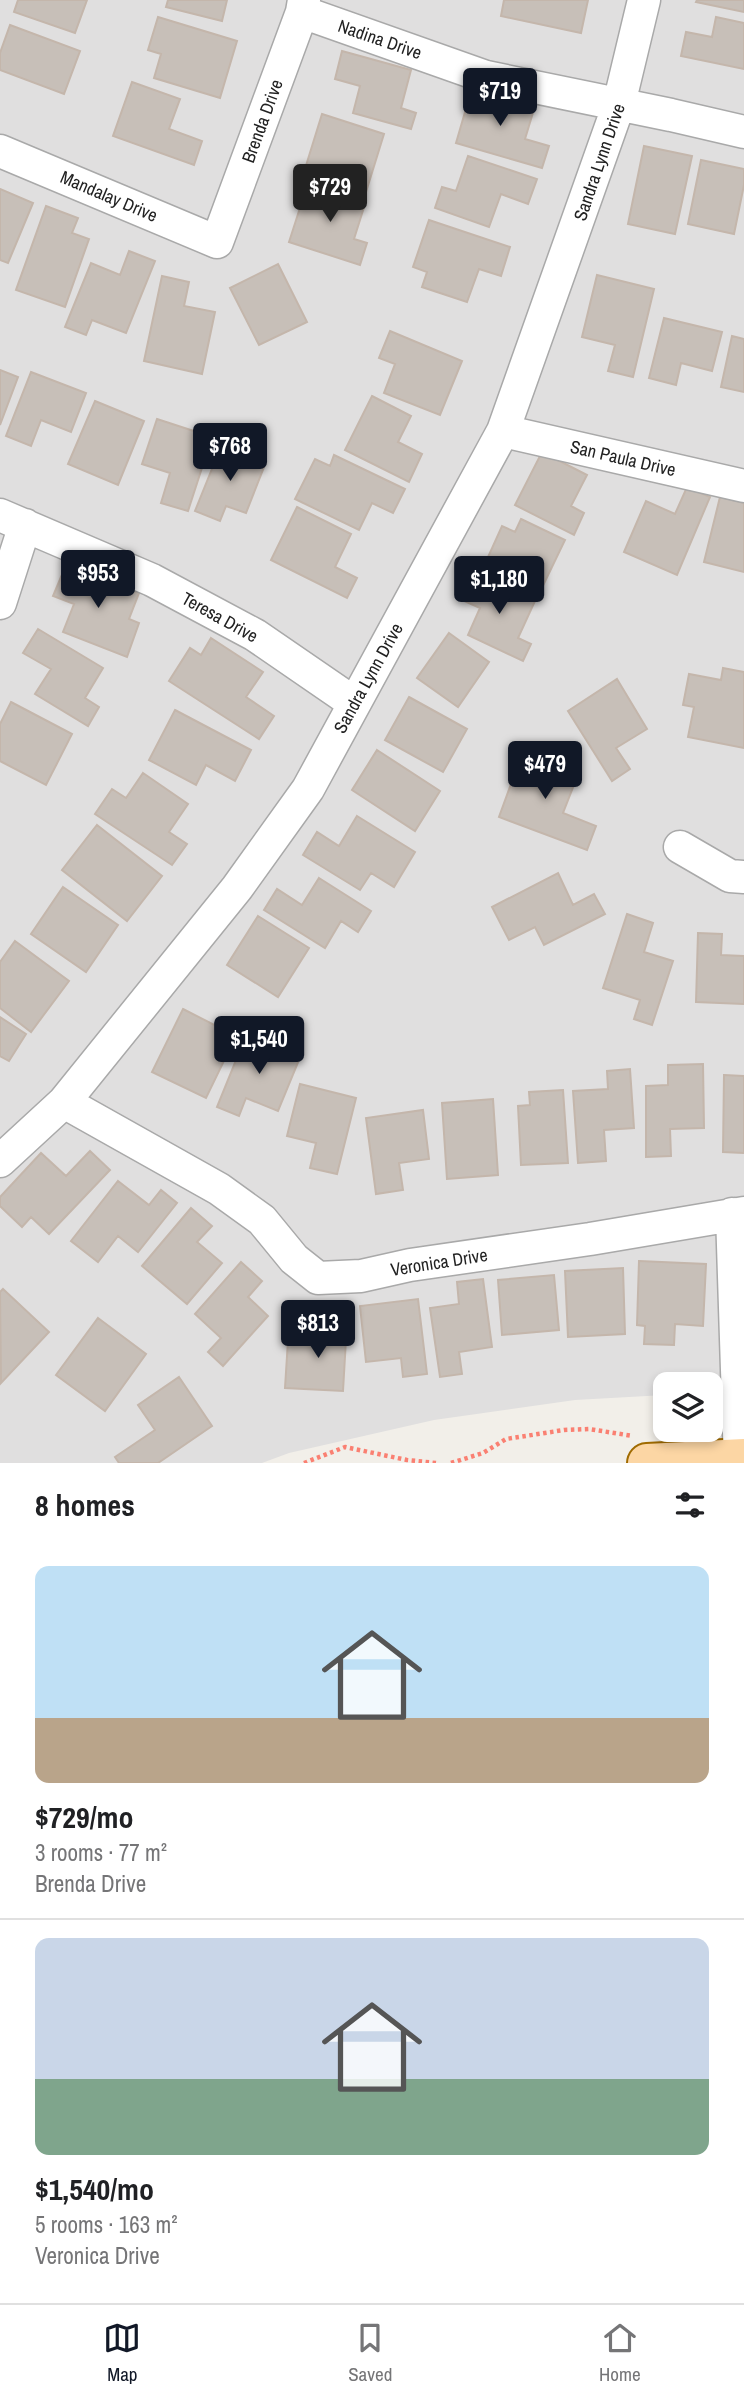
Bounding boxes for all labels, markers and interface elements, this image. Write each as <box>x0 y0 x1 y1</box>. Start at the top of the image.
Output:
street label: Nadina Drive <box>335 13 425 65</box>
pin: $719 <box>459 68 541 128</box>
text: $719 <box>479 75 521 106</box>
street label: Brenda Drive <box>235 76 289 166</box>
street label: Sandra Lynn Drive <box>567 100 631 224</box>
street label: Mandalay Drive <box>57 164 161 228</box>
pin: $729 <box>289 164 371 224</box>
text: $729 <box>309 171 351 202</box>
pin: $768 <box>189 424 271 483</box>
text: $768 <box>209 430 251 461</box>
street label: San Paula Drive <box>568 434 678 482</box>
pin: $953 <box>57 550 139 610</box>
pin: $1,180 <box>442 556 556 616</box>
text: $953 <box>77 557 119 588</box>
text: $1,180 <box>470 563 528 594</box>
street label: Teresa Drive <box>177 586 263 648</box>
street label: Sandra Lynn Drive <box>327 618 409 738</box>
pin: $479 <box>504 742 586 801</box>
text: $479 <box>524 748 566 779</box>
pin: $1,540 <box>202 1016 316 1076</box>
text: $1,540 <box>230 1023 288 1054</box>
street label: Veronica Drive <box>389 1242 489 1282</box>
pin: $813 <box>277 1300 359 1360</box>
text: $813 <box>297 1307 339 1338</box>
map controls <box>653 1372 723 1442</box>
button: layers <box>653 1372 723 1442</box>
text: 8 homes <box>35 1485 135 1525</box>
icon: filters <box>671 1486 709 1524</box>
icon: home <box>309 1612 435 1738</box>
text: $729/mo <box>35 1797 133 1837</box>
text: 3 rooms · 77 m² <box>35 1837 167 1868</box>
text: Brenda Drive <box>35 1868 146 1899</box>
icon: home <box>309 1984 435 2110</box>
text: $1,540/mo <box>35 2169 154 2209</box>
text: 5 rooms · 163 m² <box>35 2209 178 2240</box>
text: Veronica Drive <box>35 2240 160 2271</box>
tab: Map <box>103 2319 141 2387</box>
tab: Saved <box>348 2319 392 2387</box>
tab: Home <box>599 2319 641 2387</box>

